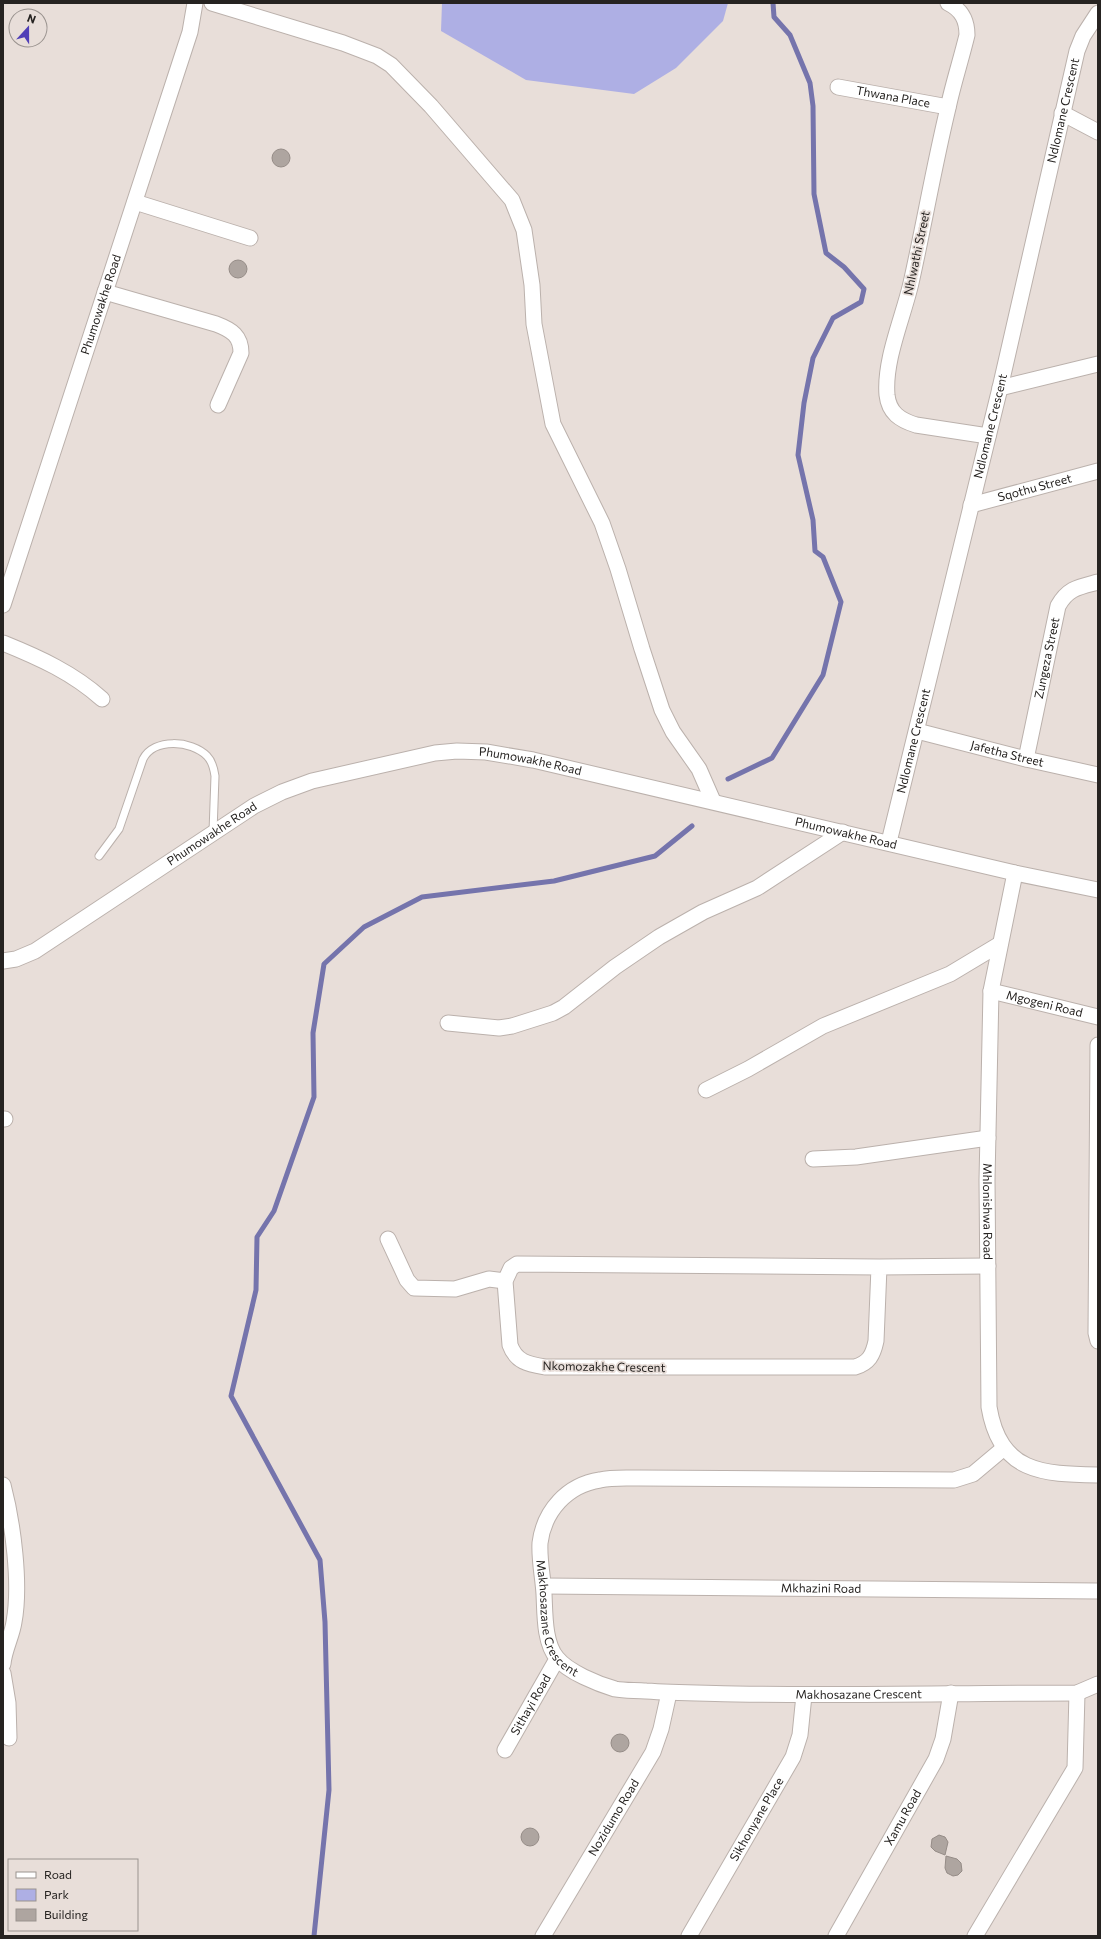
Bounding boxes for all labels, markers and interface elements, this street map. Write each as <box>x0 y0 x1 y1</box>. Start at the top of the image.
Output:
north arrow <box>8 8 48 48</box>
text: N <box>26 11 38 26</box>
street label: Ndlomane Crescent <box>1044 56 1081 164</box>
street label: Thwana Place <box>855 82 931 110</box>
street label: Nhlwathi Street <box>900 209 932 296</box>
street label: Phumowakhe Road <box>77 252 123 356</box>
street label: Ndlomane Crescent <box>970 372 1009 480</box>
street label: Sqothu Street <box>996 470 1073 504</box>
street label: Zungeza Street <box>1031 616 1061 700</box>
street label: Ndlomane Crescent <box>893 687 932 795</box>
street label: Jafetha Street <box>969 737 1045 769</box>
street label: Phumowakhe Road <box>479 744 583 777</box>
street label: Phumowakhe Road <box>164 798 259 868</box>
street label: Phumowakhe Road <box>794 814 899 851</box>
street label: Mgogeni Road <box>1005 987 1084 1019</box>
street label: Mhlonishwa Road <box>981 1163 996 1260</box>
street label: Nkomozakhe Crescent <box>542 1358 666 1374</box>
street label: Makhosazane Crescent <box>534 1559 581 1679</box>
street label: Mkhazini Road <box>781 1580 861 1595</box>
street label: Sithayi Road <box>507 1671 553 1737</box>
street label: Makhosazane Crescent <box>795 1686 922 1701</box>
street label: Sikhonyane Place <box>726 1774 786 1863</box>
street label: Nozidumo Road <box>585 1776 641 1858</box>
street label: Xamu Road <box>881 1787 923 1848</box>
legend <box>8 1859 138 1931</box>
text: Road <box>44 1867 72 1881</box>
text: Park <box>44 1887 70 1901</box>
text: Building <box>44 1907 88 1921</box>

